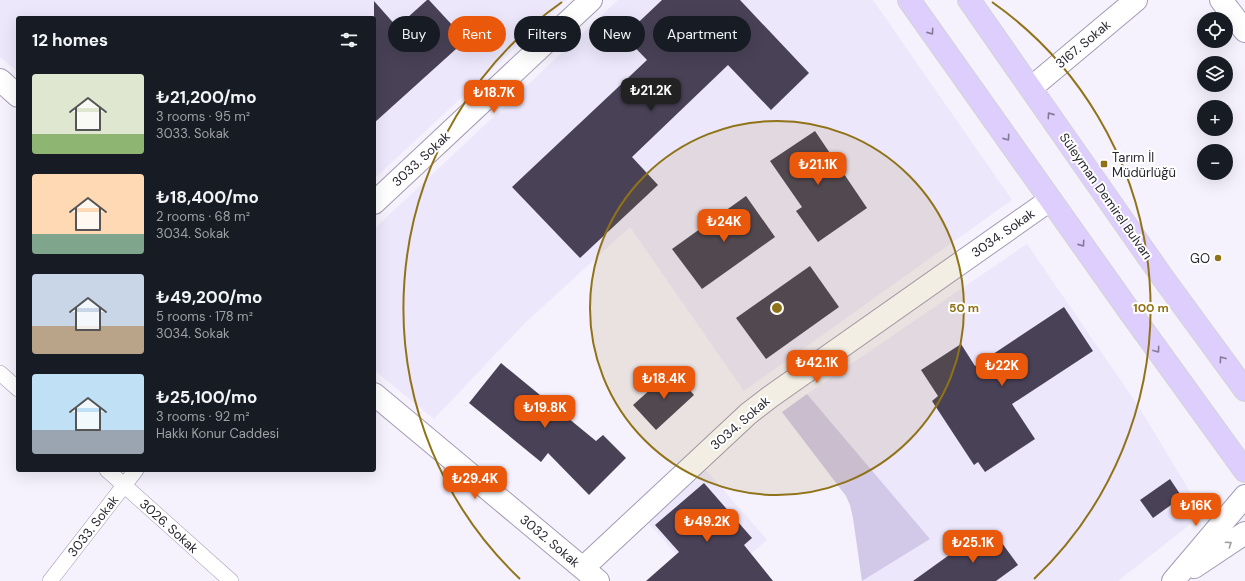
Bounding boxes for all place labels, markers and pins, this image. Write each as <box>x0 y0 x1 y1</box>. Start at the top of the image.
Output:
pin: ₺21.2K <box>618 78 684 112</box>
pin: ₺18.7K <box>461 80 527 114</box>
place label: Tarım İl Müdürlüğü <box>1112 149 1176 181</box>
pin: ₺21.1K <box>785 152 851 186</box>
marker: Tarım İl Müdürlüğü <box>1099 159 1109 169</box>
pin: ₺24K <box>700 209 748 243</box>
place label: GO <box>1190 250 1210 267</box>
marker: GO <box>1213 253 1223 263</box>
centre of rings <box>770 301 784 315</box>
pin: ₺42.1K <box>784 350 850 384</box>
pin: ₺22K <box>978 353 1026 387</box>
pin: ₺18.4K <box>631 366 697 400</box>
pin: ₺19.8K <box>512 395 578 429</box>
pin: ₺29.4K <box>442 466 508 500</box>
pin: ₺16K <box>1172 493 1220 527</box>
pin: ₺49.2K <box>674 509 740 543</box>
pin: ₺25.1K <box>940 530 1006 564</box>

